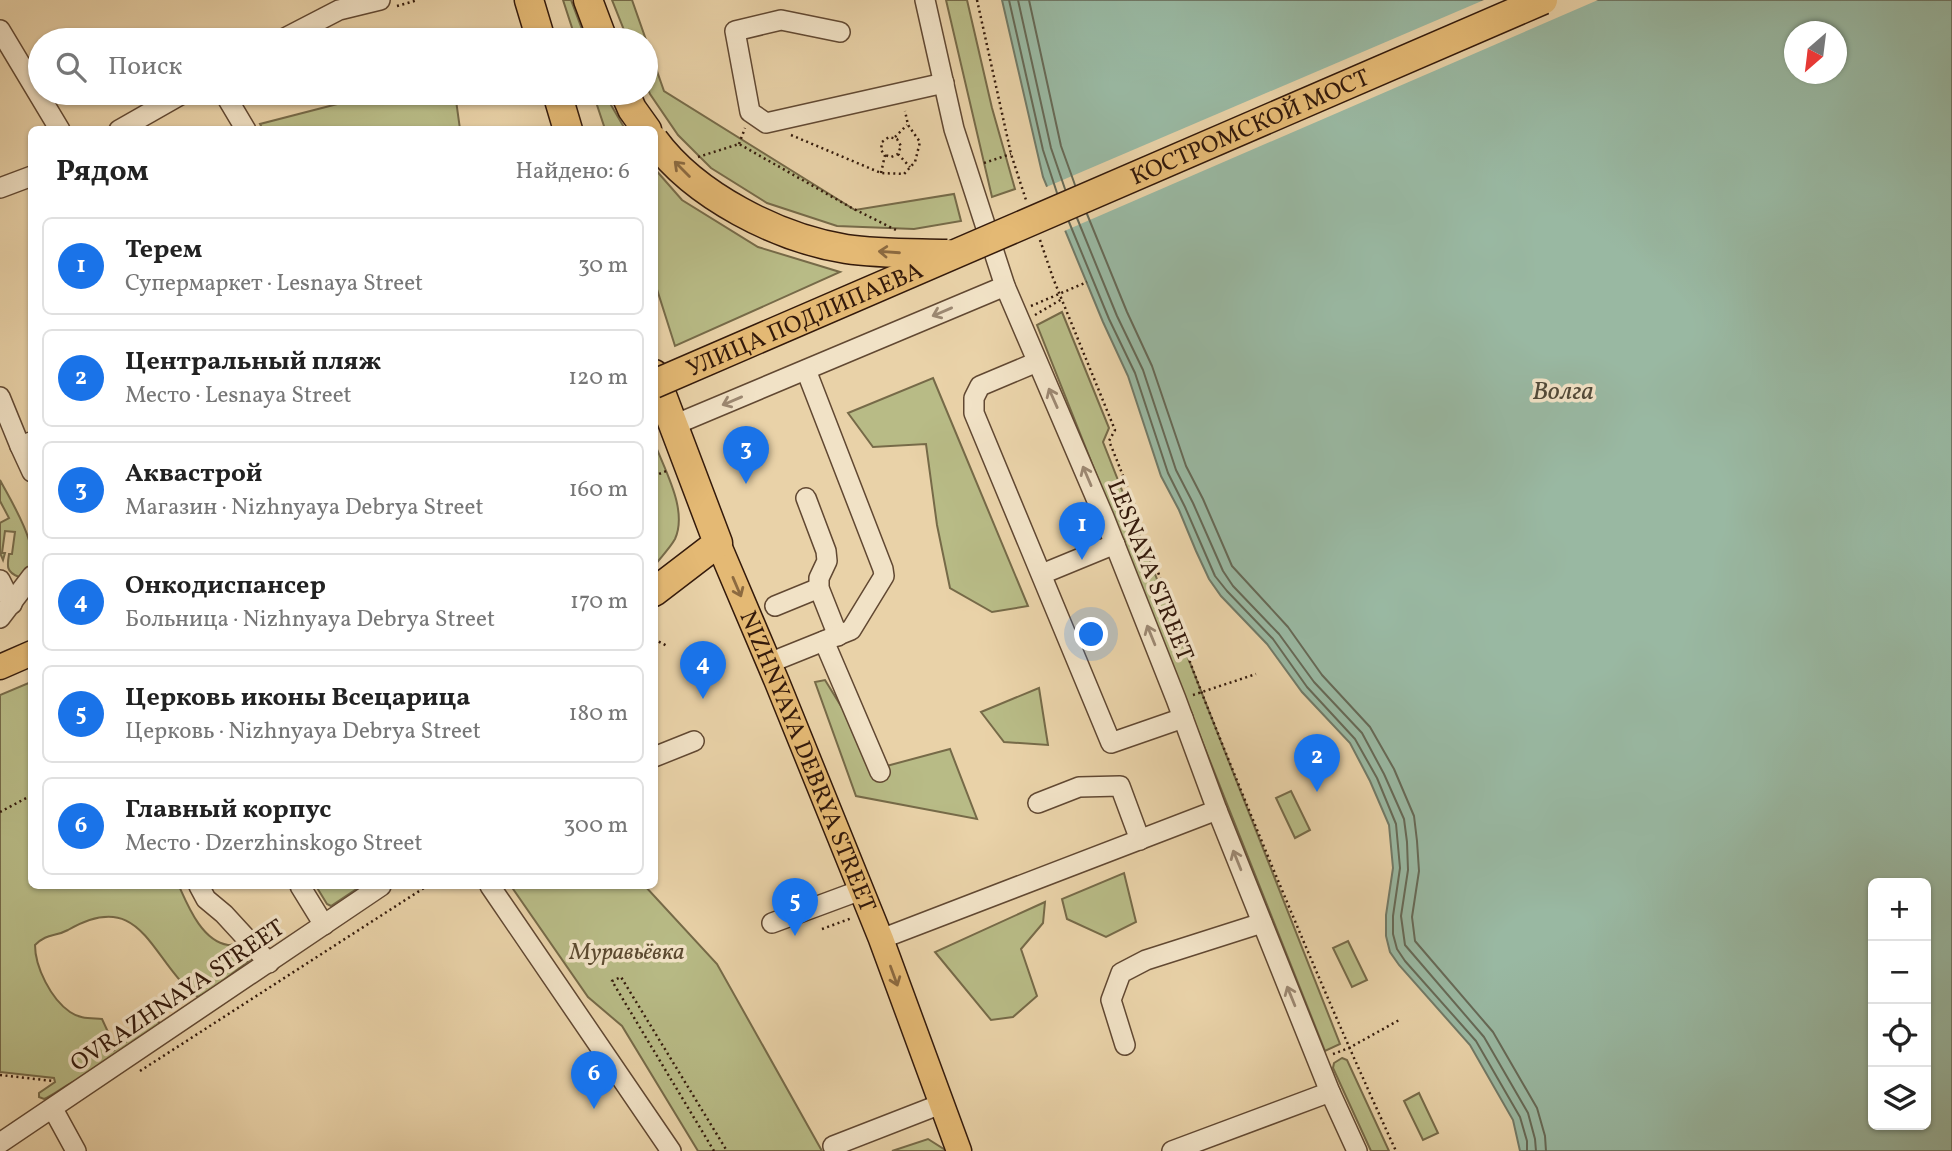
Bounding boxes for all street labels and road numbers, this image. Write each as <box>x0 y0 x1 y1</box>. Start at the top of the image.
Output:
street label: КОСТРОМСКОЙ МОСТ <box>1126 62 1375 195</box>
street label: УЛИЦА ПОДЛИПАЕВА <box>682 255 929 387</box>
street label: LESNAYA STREET <box>1097 475 1201 667</box>
street label: NIZHNYAYA DEBRYA STREET <box>730 606 883 918</box>
street label: OVRAZHNAYA STREET <box>64 912 292 1081</box>

